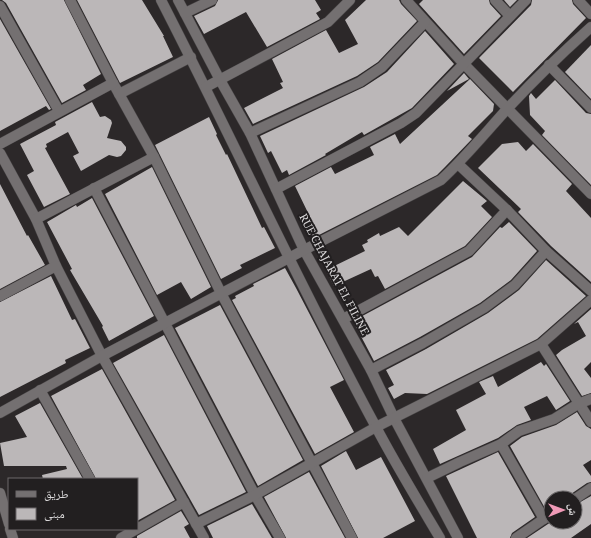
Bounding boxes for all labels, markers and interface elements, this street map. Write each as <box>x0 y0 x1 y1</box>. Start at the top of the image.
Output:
street label: RUE CHAJARAT EL FILINE <box>293 211 373 339</box>
legend <box>8 478 138 530</box>
text: طريق <box>44 485 69 506</box>
north arrow <box>543 490 583 530</box>
text: ش <box>562 504 581 516</box>
text: مبنى <box>44 505 65 526</box>

